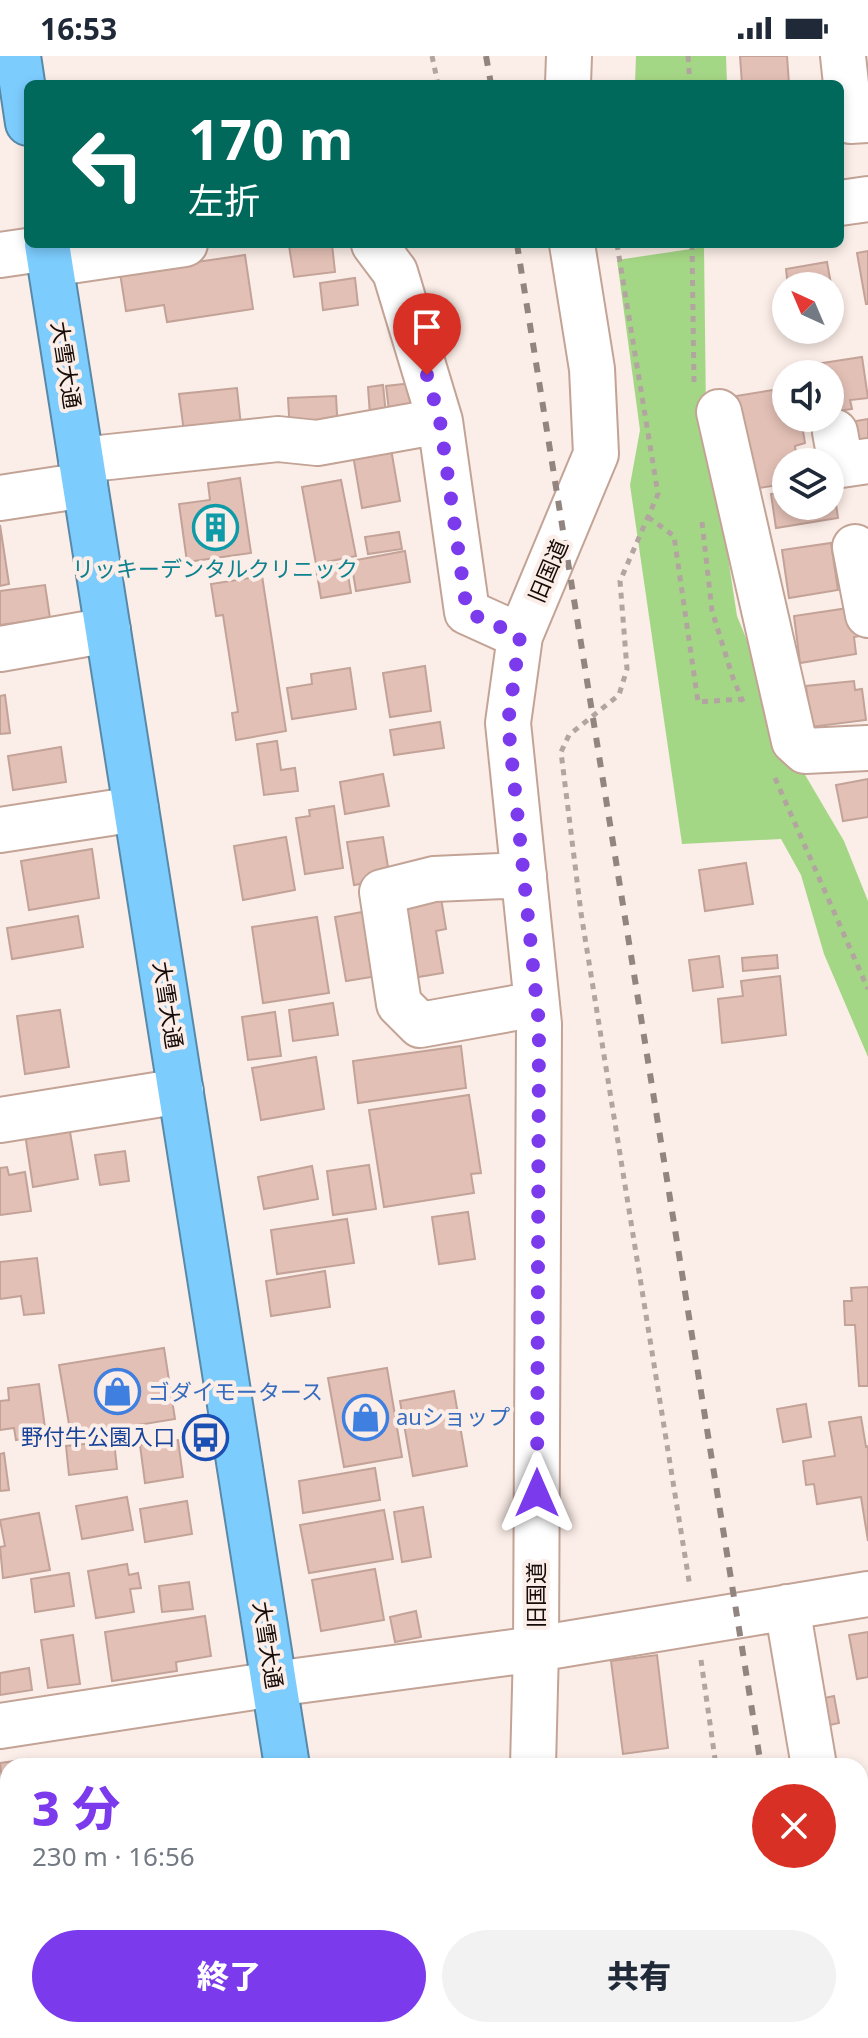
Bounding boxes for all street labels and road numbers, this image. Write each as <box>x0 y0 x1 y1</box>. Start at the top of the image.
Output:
street label: 大雪大通 <box>45 319 89 411</box>
street label: 旧国道 <box>520 534 574 607</box>
street label: 大雪大通 <box>147 959 191 1051</box>
street label: 旧国道 <box>520 1562 550 1628</box>
street label: 大雪大通 <box>247 1599 291 1691</box>

